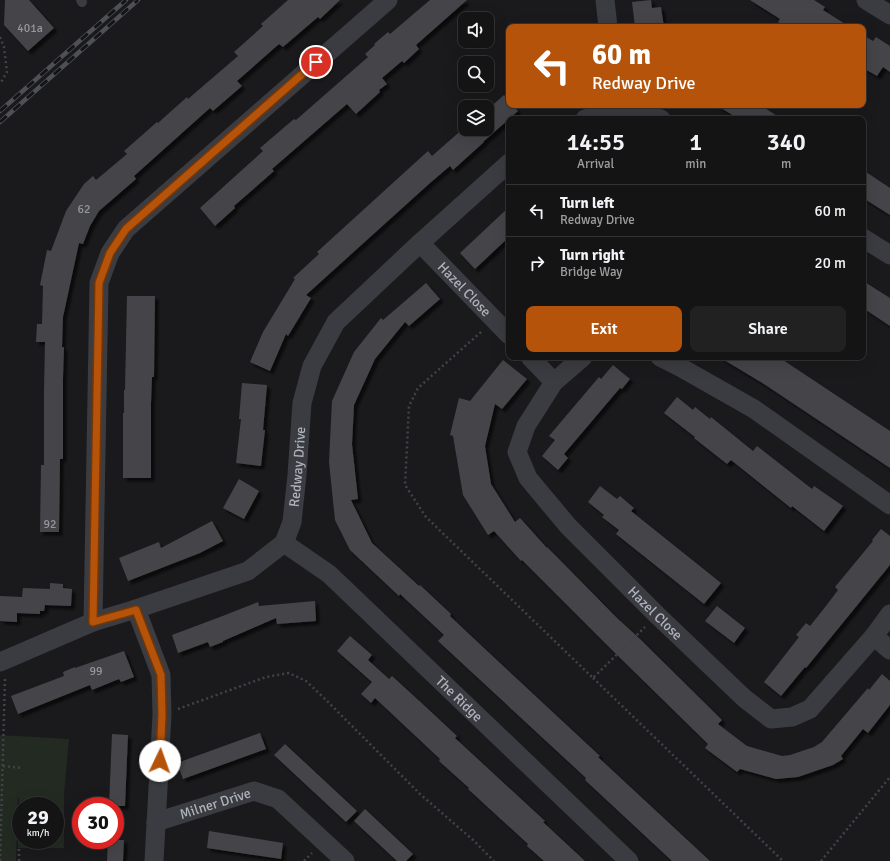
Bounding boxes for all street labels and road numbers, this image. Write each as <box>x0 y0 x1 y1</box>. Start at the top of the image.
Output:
street label: Hazel Close <box>434 258 495 320</box>
street label: Redway Drive <box>285 426 309 508</box>
street label: Hazel Close <box>625 583 686 643</box>
street label: The Ridge <box>432 672 486 725</box>
street label: Milner Drive <box>178 784 253 822</box>

